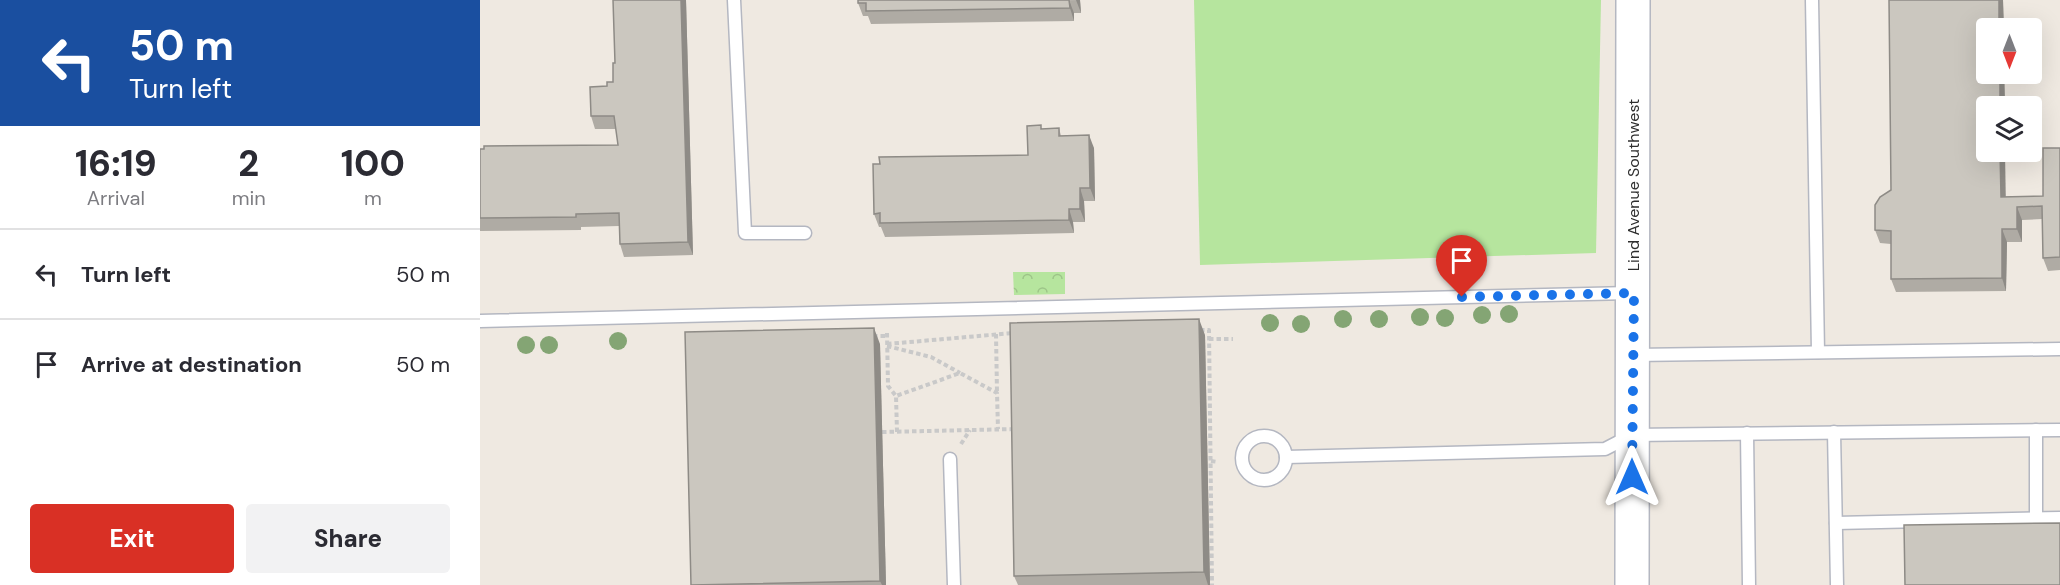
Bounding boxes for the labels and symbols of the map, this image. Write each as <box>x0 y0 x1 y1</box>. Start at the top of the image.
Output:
north arrow <box>1976 18 2042 84</box>
street label: Lind Avenue Southwest <box>1623 99 1644 271</box>
pin <box>1436 235 1487 297</box>
position arrow <box>1600 445 1664 509</box>

